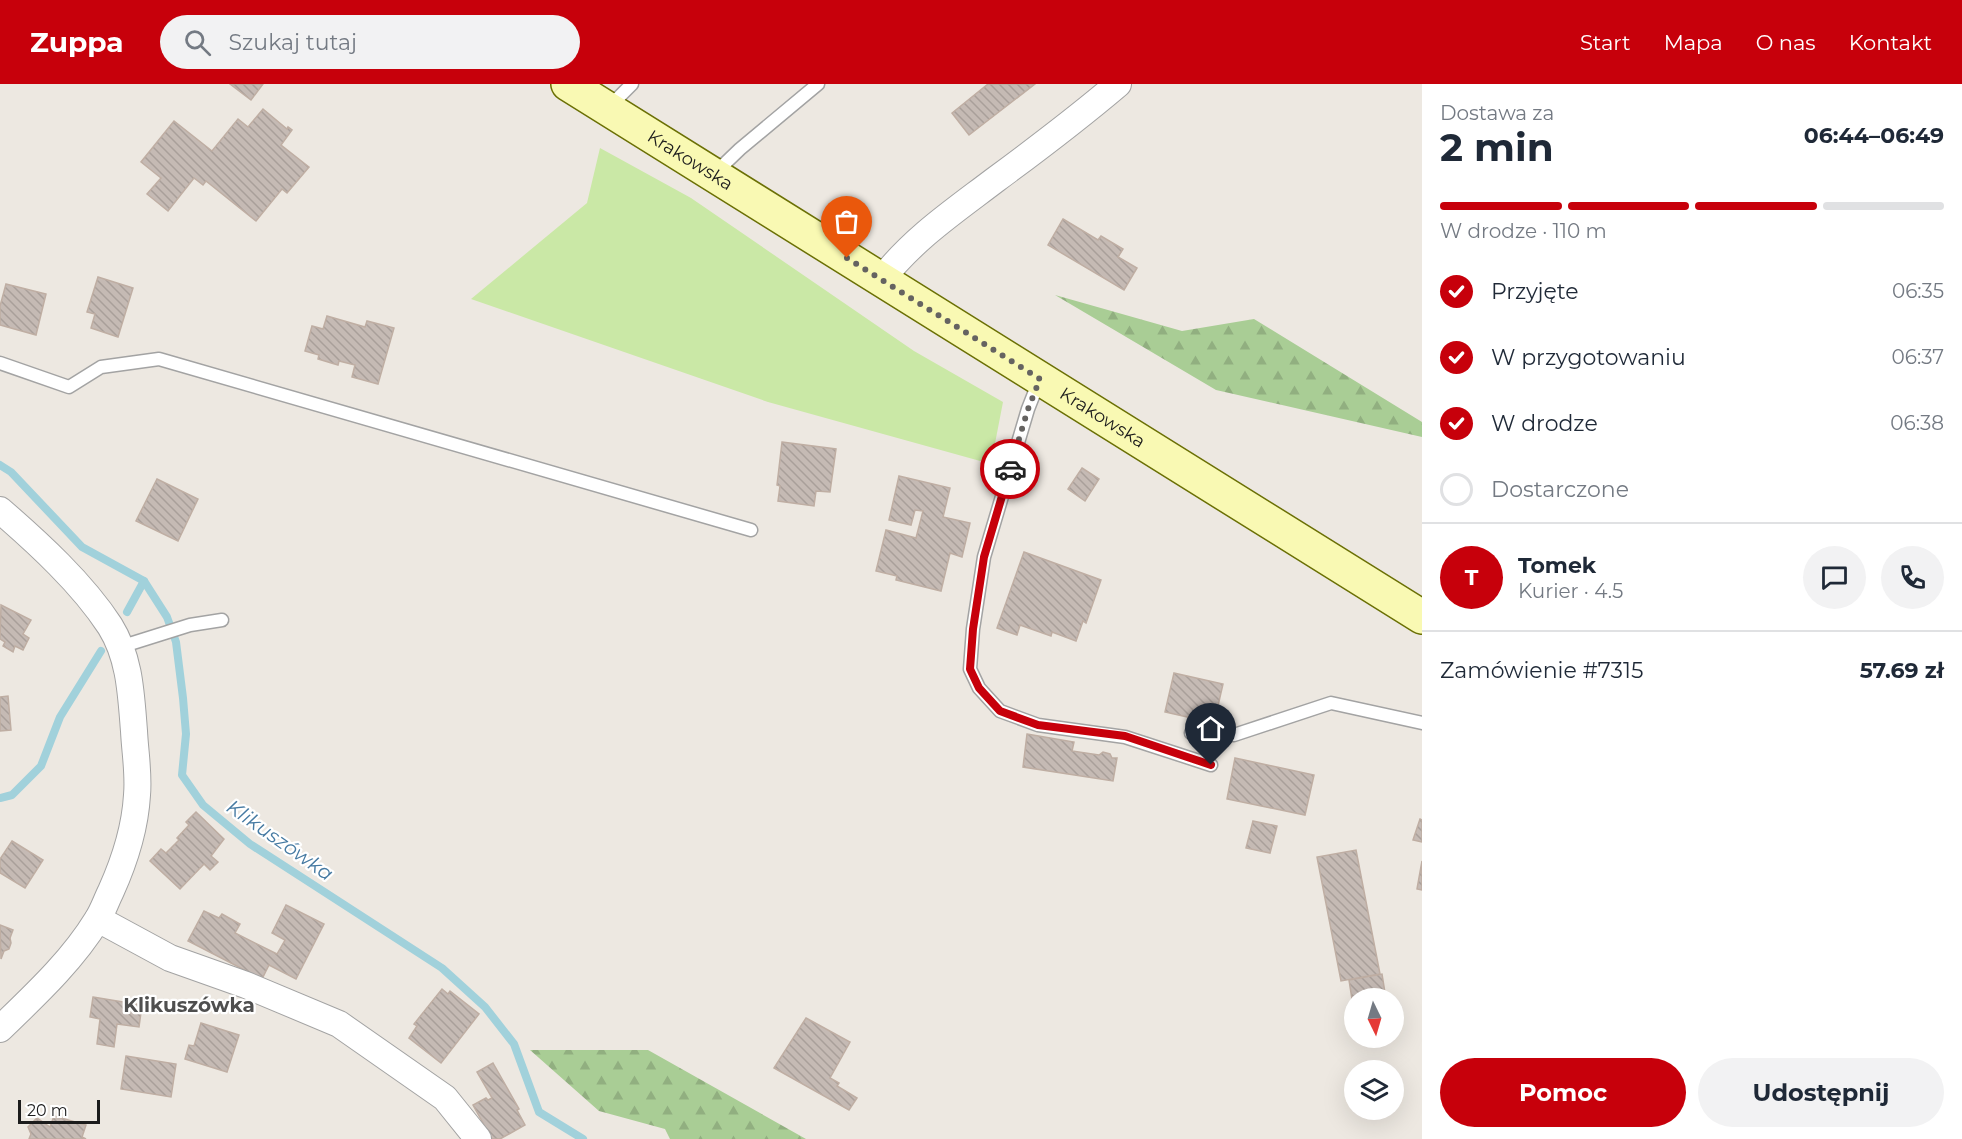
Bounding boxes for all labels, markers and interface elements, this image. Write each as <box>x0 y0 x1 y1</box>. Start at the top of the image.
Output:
search box <box>160 15 580 69</box>
text: Zuppa <box>30 25 124 59</box>
icon: search <box>181 26 214 59</box>
text: Szukaj tutaj <box>229 29 357 56</box>
text: Start <box>1580 30 1631 55</box>
text: Mapa <box>1664 30 1723 55</box>
text: O nas <box>1756 30 1816 55</box>
text: Kontakt <box>1849 30 1932 55</box>
text: Dostawa za <box>1440 101 1554 125</box>
text: 06:44–06:49 <box>1804 122 1944 149</box>
text: 2 min <box>1440 123 1554 171</box>
street label: Krakowska <box>643 125 737 195</box>
pin <box>821 196 872 258</box>
icon: bag <box>830 205 863 238</box>
text: W drodze · 110 m <box>1440 219 1607 243</box>
icon: check <box>1440 275 1473 308</box>
text: Przyjęte <box>1491 278 1579 305</box>
text: 06:35 <box>1892 279 1944 303</box>
icon: check <box>1440 341 1473 374</box>
text: W przygotowaniu <box>1491 344 1686 371</box>
text: 06:37 <box>1892 345 1944 369</box>
street label: Krakowska <box>1056 383 1149 453</box>
icon: check <box>1440 407 1473 440</box>
text: W drodze <box>1491 410 1598 437</box>
text: 06:38 <box>1890 411 1944 435</box>
courier <box>980 439 1040 499</box>
icon: car <box>994 453 1027 486</box>
text: Dostarczone <box>1491 476 1629 503</box>
button: chat <box>1803 546 1866 609</box>
button: phone <box>1881 546 1944 609</box>
text: Tomek <box>1518 552 1596 579</box>
text: T <box>1465 564 1478 591</box>
text: Kurier · 4.5 <box>1518 579 1623 603</box>
text: Zamówienie #7315 <box>1440 657 1643 684</box>
text: 57.69 zł <box>1860 657 1944 684</box>
pin <box>1185 703 1236 765</box>
icon: home <box>1194 712 1227 745</box>
water label: Klikuszówka <box>222 794 338 886</box>
north arrow <box>1344 988 1404 1048</box>
map controls <box>1344 988 1404 1120</box>
district label: Klikuszówka <box>123 993 255 1017</box>
button: Pomoc <box>1440 1058 1686 1127</box>
button: Udostępnij <box>1698 1058 1944 1127</box>
button: layers <box>1344 1060 1404 1120</box>
scale bar <box>18 1097 100 1124</box>
text: 20 m <box>27 1101 68 1120</box>

